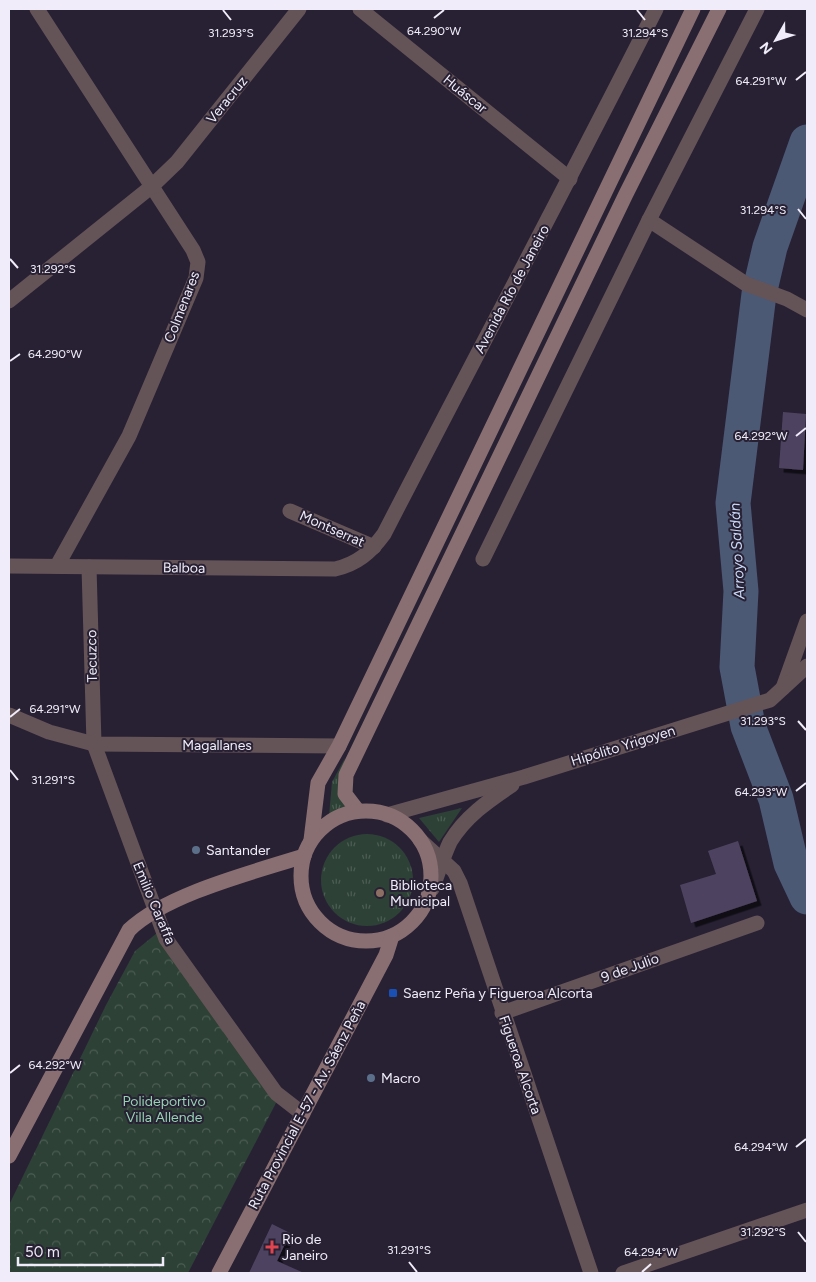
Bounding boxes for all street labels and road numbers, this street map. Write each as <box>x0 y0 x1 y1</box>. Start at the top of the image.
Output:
street label: Huáscar <box>440 71 491 117</box>
street label: Veracruz <box>203 73 251 127</box>
street label: Avenida Río de Janeiro <box>471 222 553 356</box>
street label: Colmenares <box>161 269 203 345</box>
street label: Montserrat <box>297 507 367 551</box>
street label: Balboa <box>163 559 205 577</box>
street label: Tecuzco <box>83 630 101 682</box>
street label: Hipólito Yrigoyen <box>569 722 677 770</box>
street label: Magallanes <box>182 737 252 754</box>
street label: Emilio Caraffa <box>129 859 179 947</box>
street label: 9 de Julio <box>599 950 661 986</box>
street label: Ruta Provincial E-57 - Av. Sáenz Peña <box>245 998 369 1212</box>
street label: Figueroa Alcorta <box>495 1013 545 1117</box>

